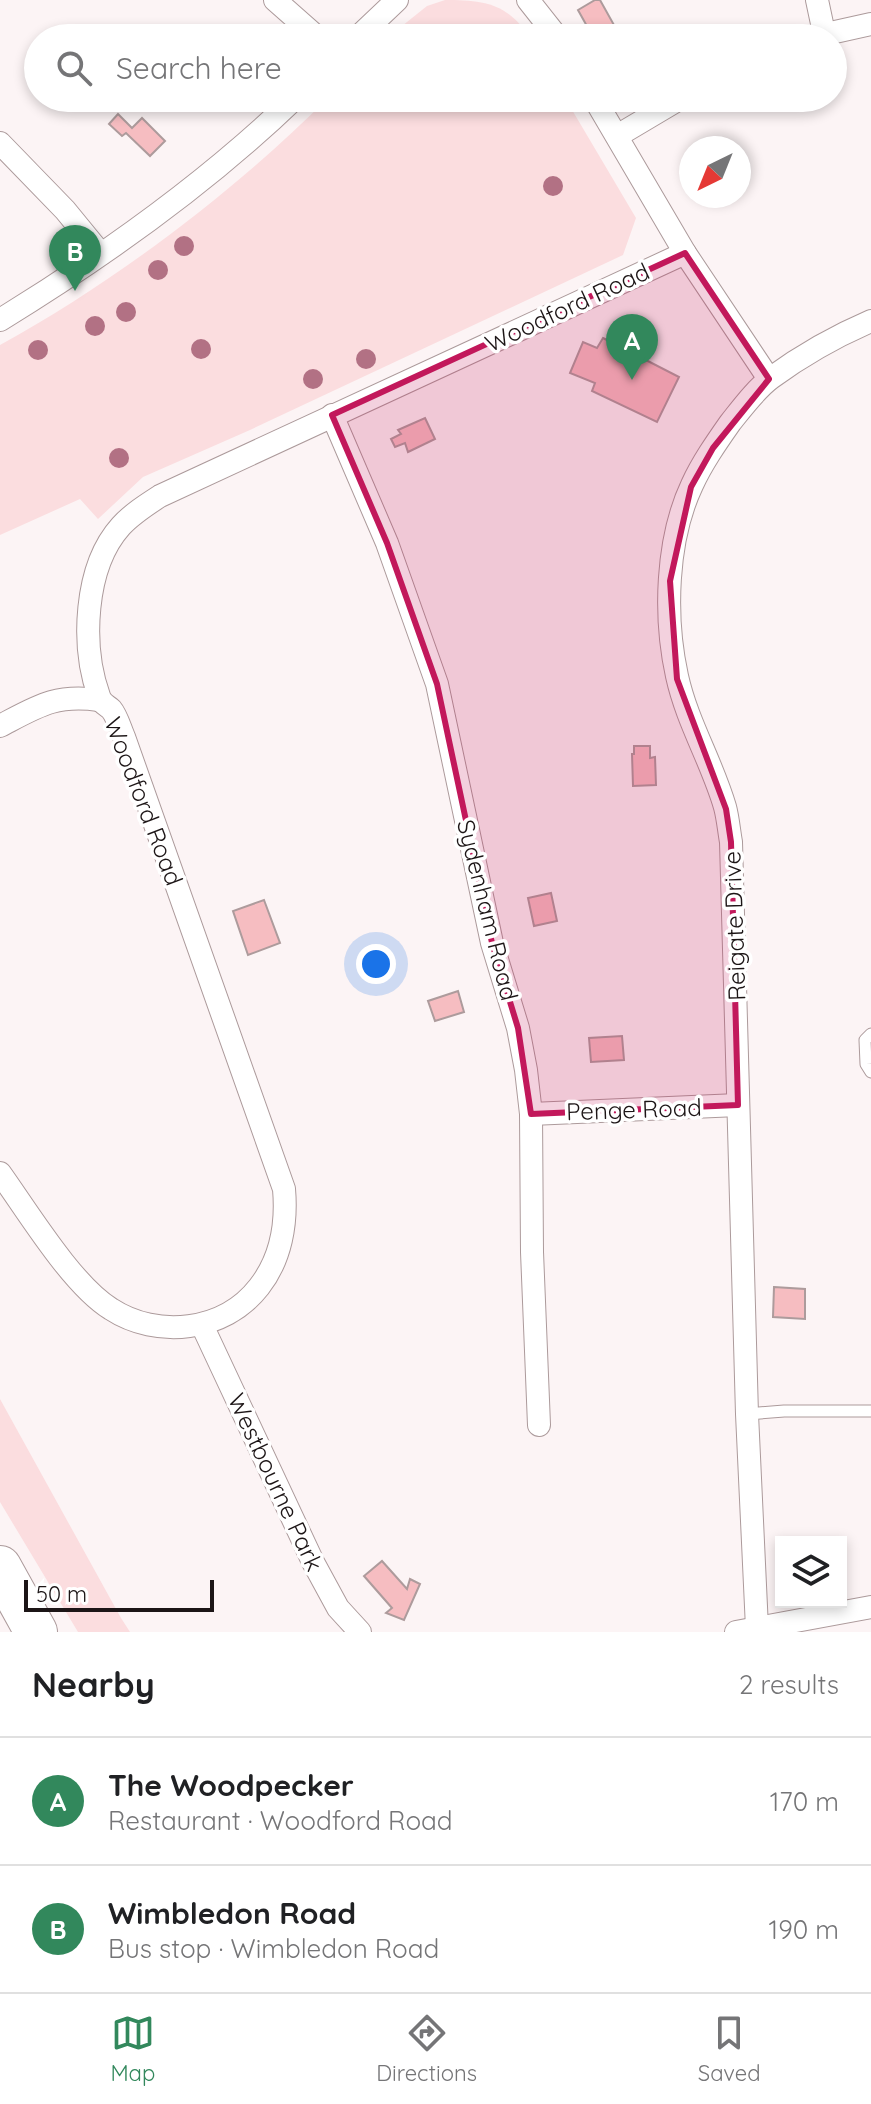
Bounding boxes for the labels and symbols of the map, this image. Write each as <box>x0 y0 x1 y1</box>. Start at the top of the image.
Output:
north arrow <box>679 136 751 208</box>
pin: B <box>49 225 101 291</box>
street label: Woodford Road <box>480 256 654 358</box>
pin: A <box>606 314 658 380</box>
street label: Woodford Road <box>98 713 190 889</box>
street label: Sydenham Road <box>451 817 525 1003</box>
street label: Reigate Drive <box>716 851 752 1001</box>
your location <box>356 944 396 984</box>
street label: Penge Road <box>566 1092 702 1126</box>
street label: Westbourne Park <box>222 1388 330 1576</box>
scale bar <box>24 1576 214 1612</box>

